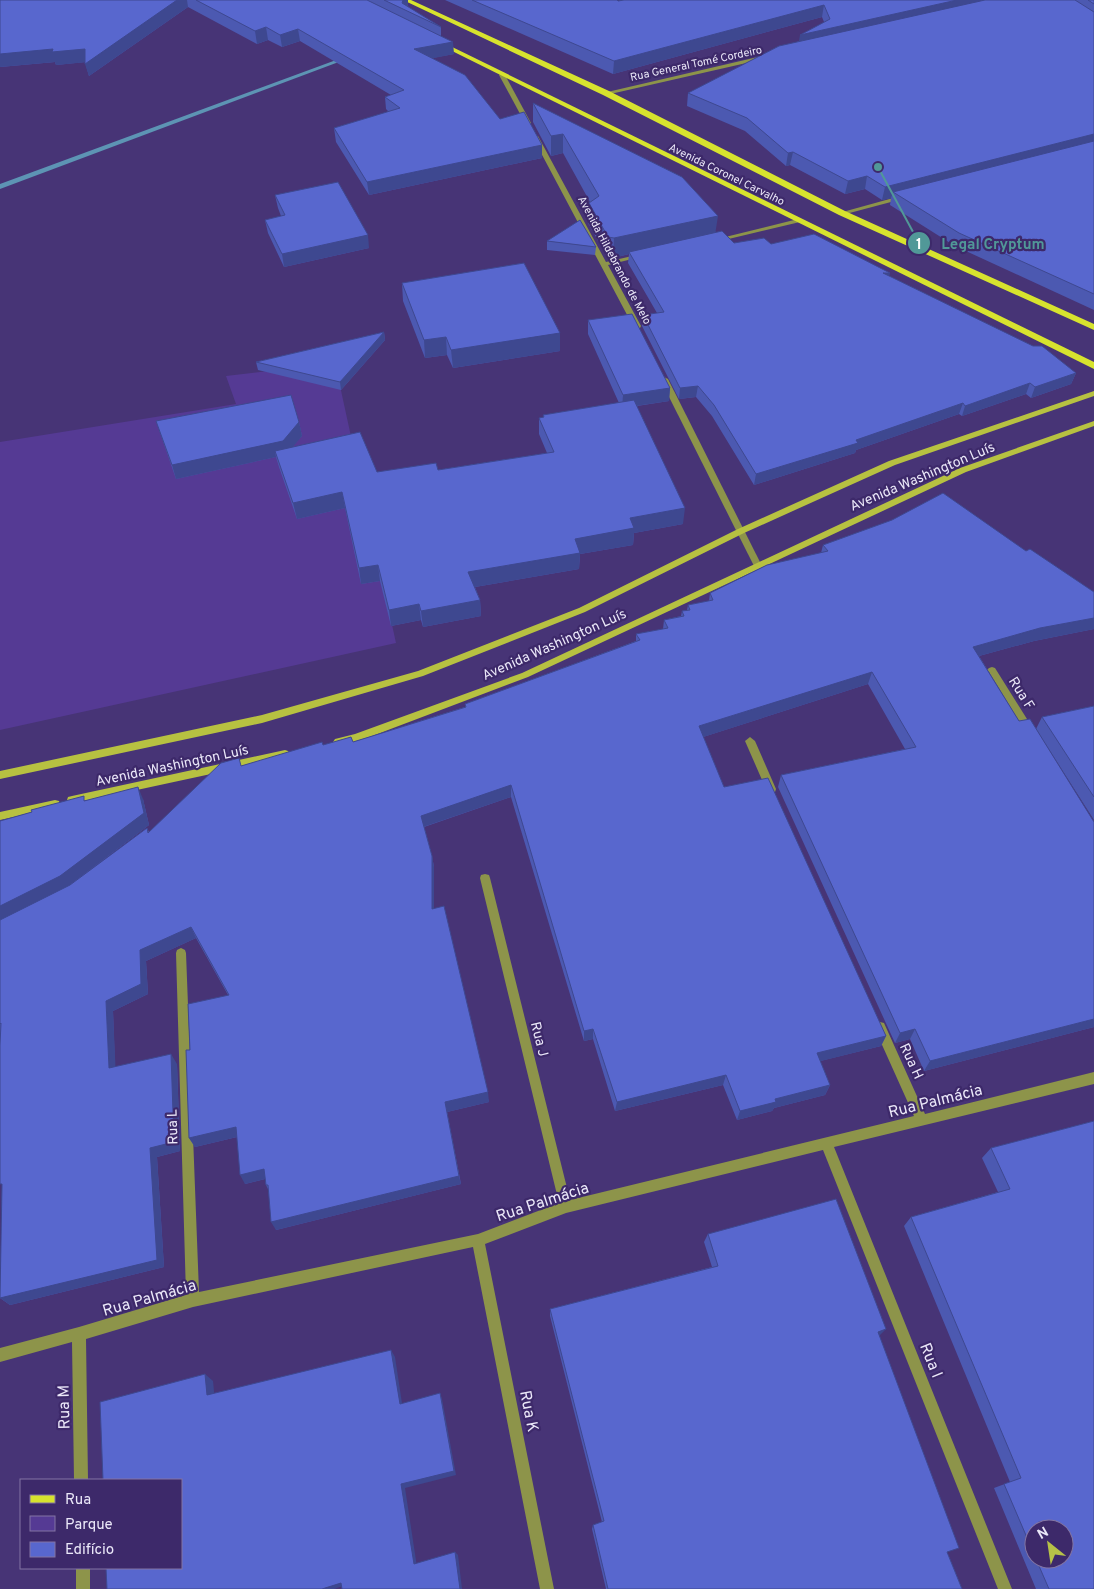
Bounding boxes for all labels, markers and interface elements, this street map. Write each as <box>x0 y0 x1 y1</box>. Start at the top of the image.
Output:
street label: Rua General Tomé Cordeiro <box>629 43 763 85</box>
street label: Avenida Coronel Carvalho <box>666 141 787 209</box>
street label: Avenida Hildebrando de Melo <box>574 194 654 327</box>
callout: Legal Cryptum <box>906 228 1055 258</box>
text: 1 <box>916 236 922 255</box>
text: Legal Cryptum <box>941 236 1045 255</box>
street label: Avenida Washington Luís <box>848 439 998 516</box>
street label: Avenida Washington Luís <box>480 606 629 685</box>
street label: Rua F <box>1004 674 1037 714</box>
street label: Avenida Washington Luís <box>94 742 250 791</box>
street label: Rua J <box>526 1020 551 1059</box>
street label: Rua H <box>895 1041 926 1082</box>
street label: Rua Palmácia <box>886 1081 985 1123</box>
street label: Rua L <box>164 1109 183 1145</box>
street label: Rua Palmácia <box>494 1178 592 1227</box>
street label: Rua Palmácia <box>100 1276 199 1322</box>
street label: Rua I <box>914 1340 946 1381</box>
street label: Rua M <box>55 1385 75 1429</box>
street label: Rua K <box>514 1389 542 1434</box>
legend <box>20 1479 182 1569</box>
text: Rua <box>65 1491 91 1510</box>
text: Parque <box>65 1516 113 1535</box>
north arrow <box>1024 1519 1074 1569</box>
text: N <box>1035 1524 1052 1544</box>
text: Edifício <box>65 1541 114 1560</box>

